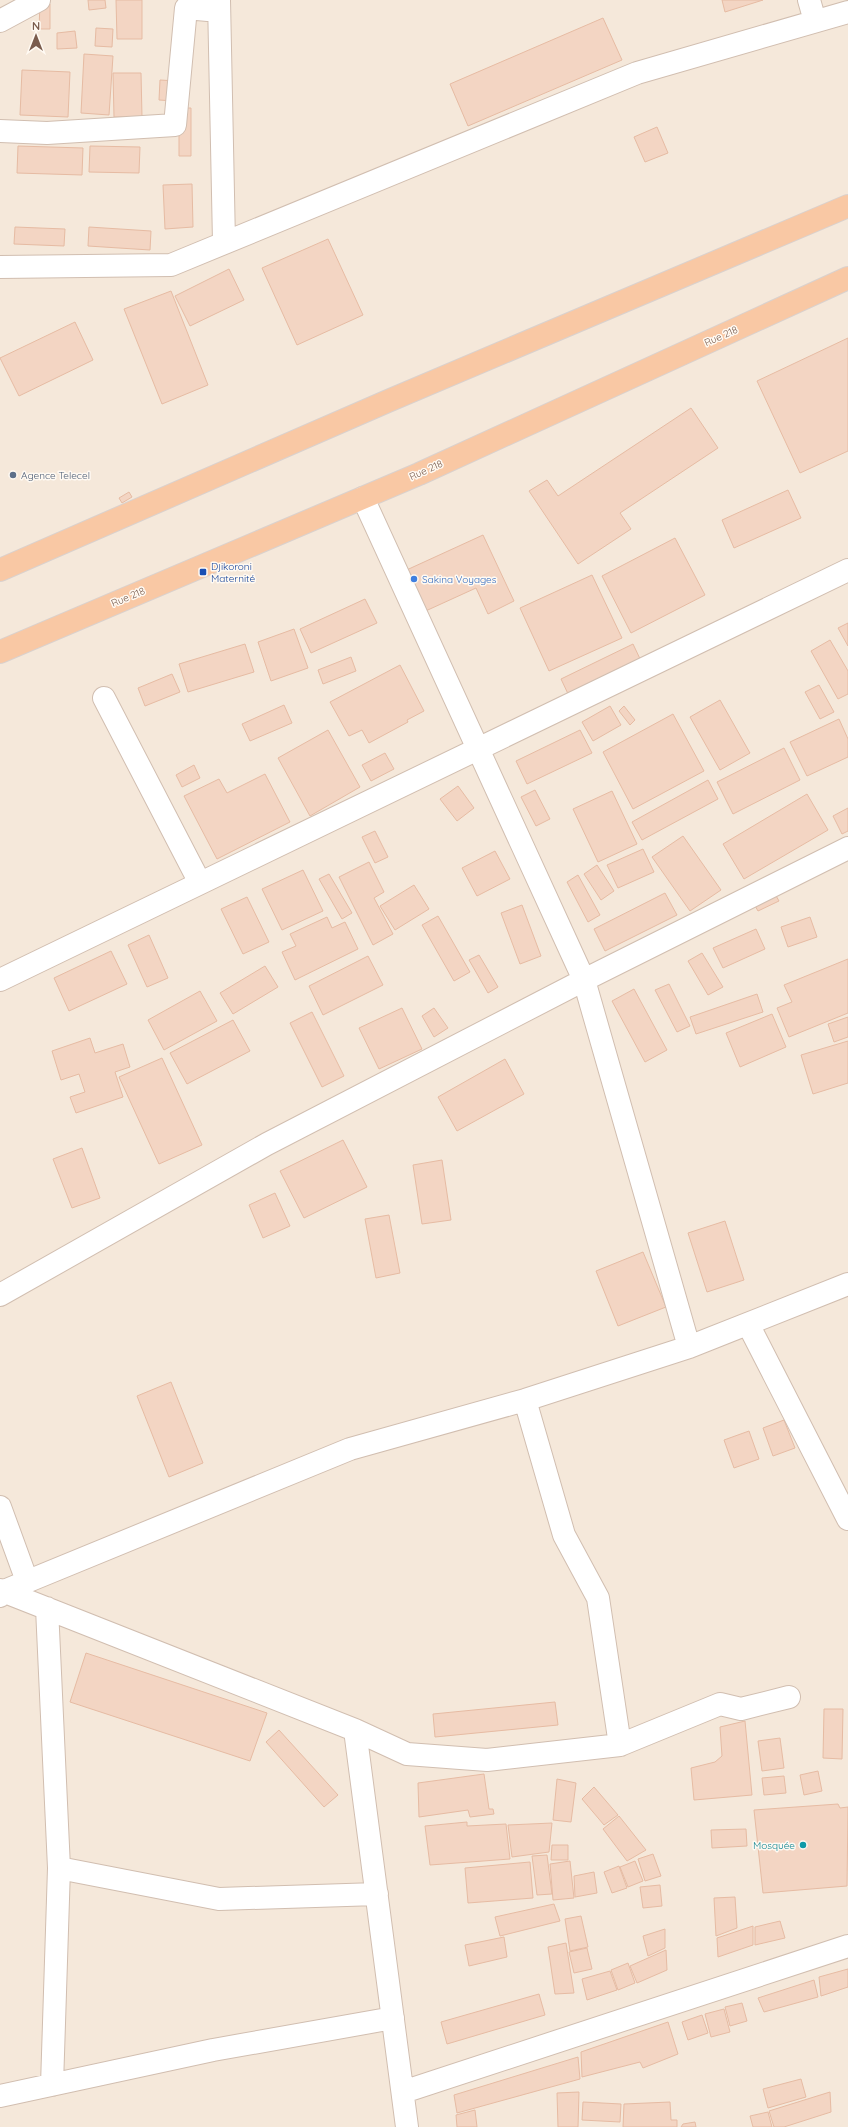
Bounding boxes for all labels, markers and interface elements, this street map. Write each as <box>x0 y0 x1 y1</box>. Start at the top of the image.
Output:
north arrow <box>16 16 56 56</box>
text: N <box>32 19 40 33</box>
street label: Rue 218 <box>702 323 740 349</box>
street label: Rue 218 <box>407 457 445 483</box>
place label: Agence Telecel <box>21 469 90 482</box>
marker: Agence Telecel <box>8 470 18 480</box>
place label: Djikoroni Maternité <box>211 560 255 585</box>
marker: Djikoroni Maternité <box>198 567 208 577</box>
place label: Sakina Voyages <box>422 573 497 586</box>
marker: Sakina Voyages <box>409 574 419 584</box>
street label: Rue 218 <box>109 584 147 610</box>
place label: Mosquée <box>753 1839 795 1852</box>
marker: Mosquée <box>798 1840 808 1850</box>

